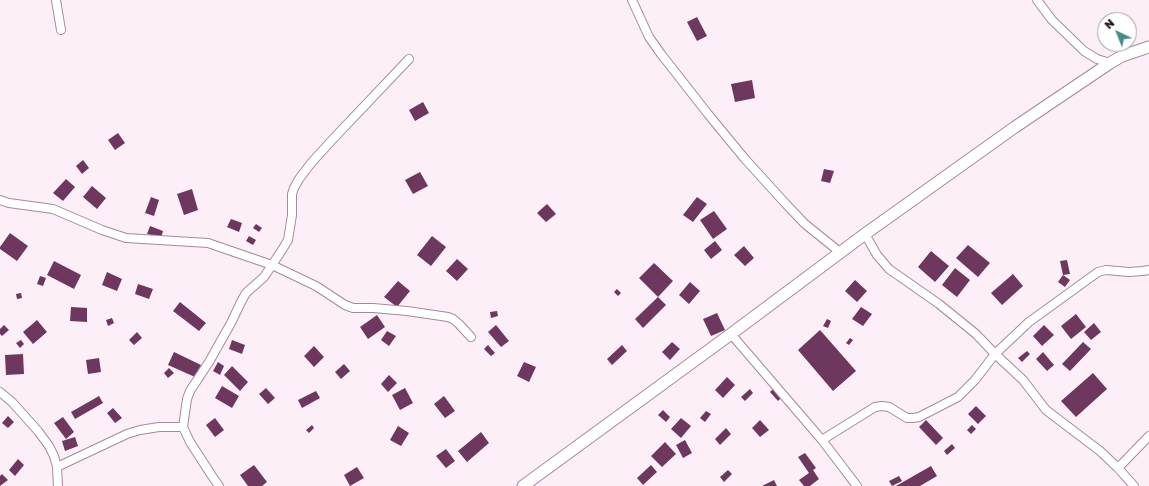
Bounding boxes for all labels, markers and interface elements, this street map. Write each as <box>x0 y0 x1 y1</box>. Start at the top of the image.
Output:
north arrow <box>1097 12 1137 52</box>
text: N <box>1102 16 1117 31</box>

